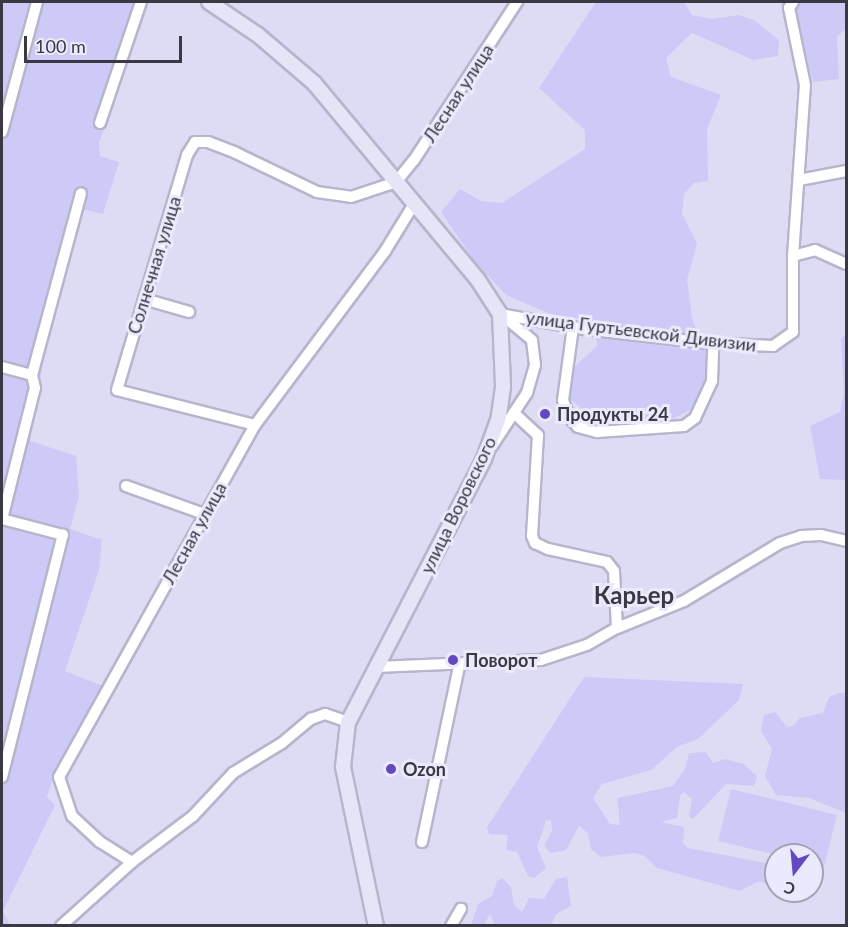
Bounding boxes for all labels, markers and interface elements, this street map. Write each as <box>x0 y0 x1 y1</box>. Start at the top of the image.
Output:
scale bar <box>27 24 184 62</box>
text: 100 m <box>35 35 86 57</box>
street label: Лесная улица <box>418 40 498 146</box>
street label: Солнечная улица <box>123 193 185 337</box>
street label: улица Гуртьевской Дивизии <box>524 306 758 356</box>
place label: Продукты 24 <box>557 403 669 425</box>
marker: Продукты 24 <box>538 407 552 421</box>
street label: улица Воровского <box>415 433 501 577</box>
street label: Лесная улица <box>157 479 231 587</box>
district label: Карьер <box>594 581 674 609</box>
place label: Поворот <box>465 649 537 671</box>
marker: Поворот <box>446 653 460 667</box>
place label: Ozon <box>403 758 446 780</box>
marker: Ozon <box>384 762 398 776</box>
north arrow <box>764 843 824 903</box>
text: С <box>782 878 797 899</box>

